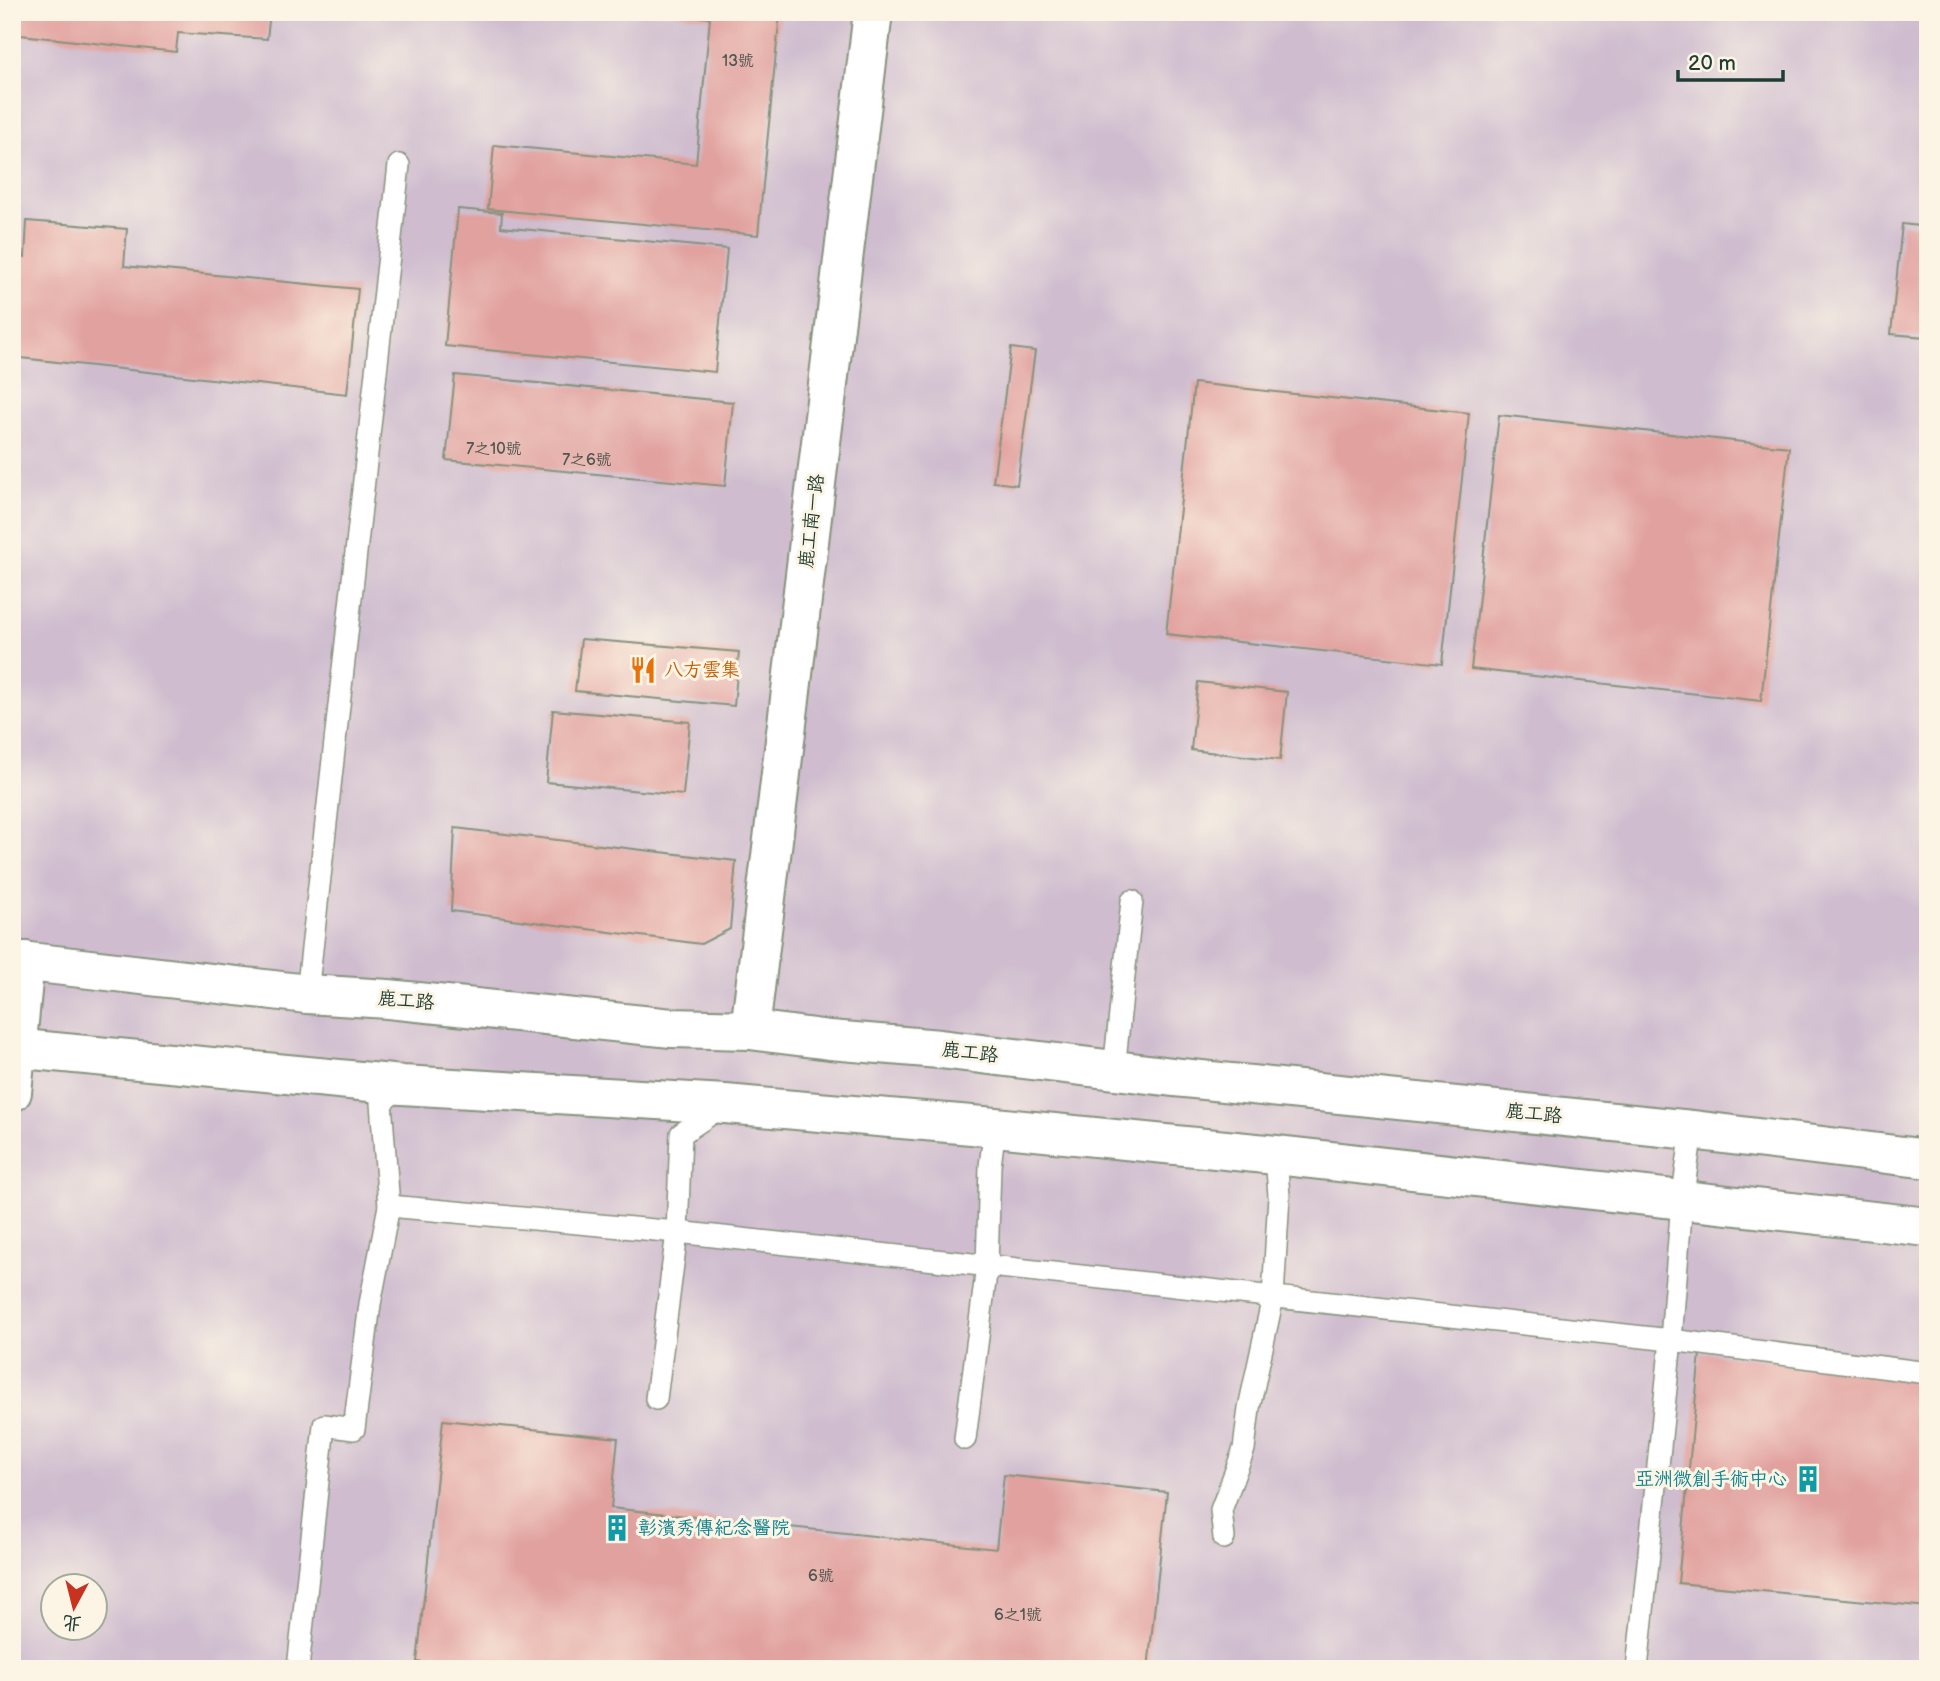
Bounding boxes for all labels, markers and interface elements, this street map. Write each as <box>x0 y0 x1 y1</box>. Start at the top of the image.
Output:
scale bar <box>1678 38 1783 82</box>
text: 20 m <box>1688 51 1736 76</box>
house number: 13號 <box>722 52 754 71</box>
house number: 7之10號 <box>466 440 522 459</box>
house number: 7之6號 <box>562 451 612 470</box>
street label: 鹿工南一路 <box>795 472 829 570</box>
restaurant icon: 八方雲集 <box>628 655 658 685</box>
place label: 八方雲集 <box>664 659 740 682</box>
street label: 鹿工路 <box>377 987 435 1015</box>
street label: 鹿工路 <box>940 1038 1000 1068</box>
street label: 鹿工路 <box>1504 1100 1564 1128</box>
building icon: 亞洲微創手術中心 <box>1793 1464 1823 1494</box>
place label: 亞洲微創手術中心 <box>1635 1468 1787 1491</box>
building icon: 彰濱秀傳紀念醫院 <box>602 1513 632 1543</box>
place label: 彰濱秀傳紀念醫院 <box>638 1517 790 1540</box>
house number: 6號 <box>808 1567 834 1586</box>
north arrow <box>38 1572 108 1642</box>
house number: 6之1號 <box>994 1606 1042 1625</box>
text: 北 <box>61 1610 83 1635</box>

